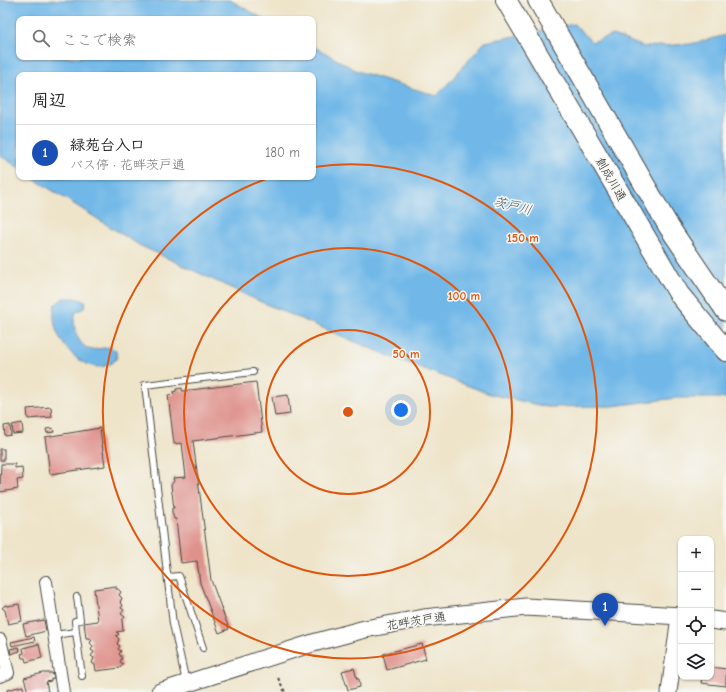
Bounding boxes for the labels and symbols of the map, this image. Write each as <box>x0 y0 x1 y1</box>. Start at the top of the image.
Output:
street label: 創成川通 <box>593 155 629 203</box>
water label: 茨戸川 <box>492 193 534 217</box>
text: 150 m <box>507 231 539 245</box>
text: 100 m <box>448 289 480 303</box>
text: 50 m <box>392 347 420 361</box>
your location <box>391 400 411 420</box>
centre of rings <box>341 405 355 419</box>
pin: 1 <box>592 593 618 626</box>
street label: 花畔茨戸通 <box>385 609 447 633</box>

